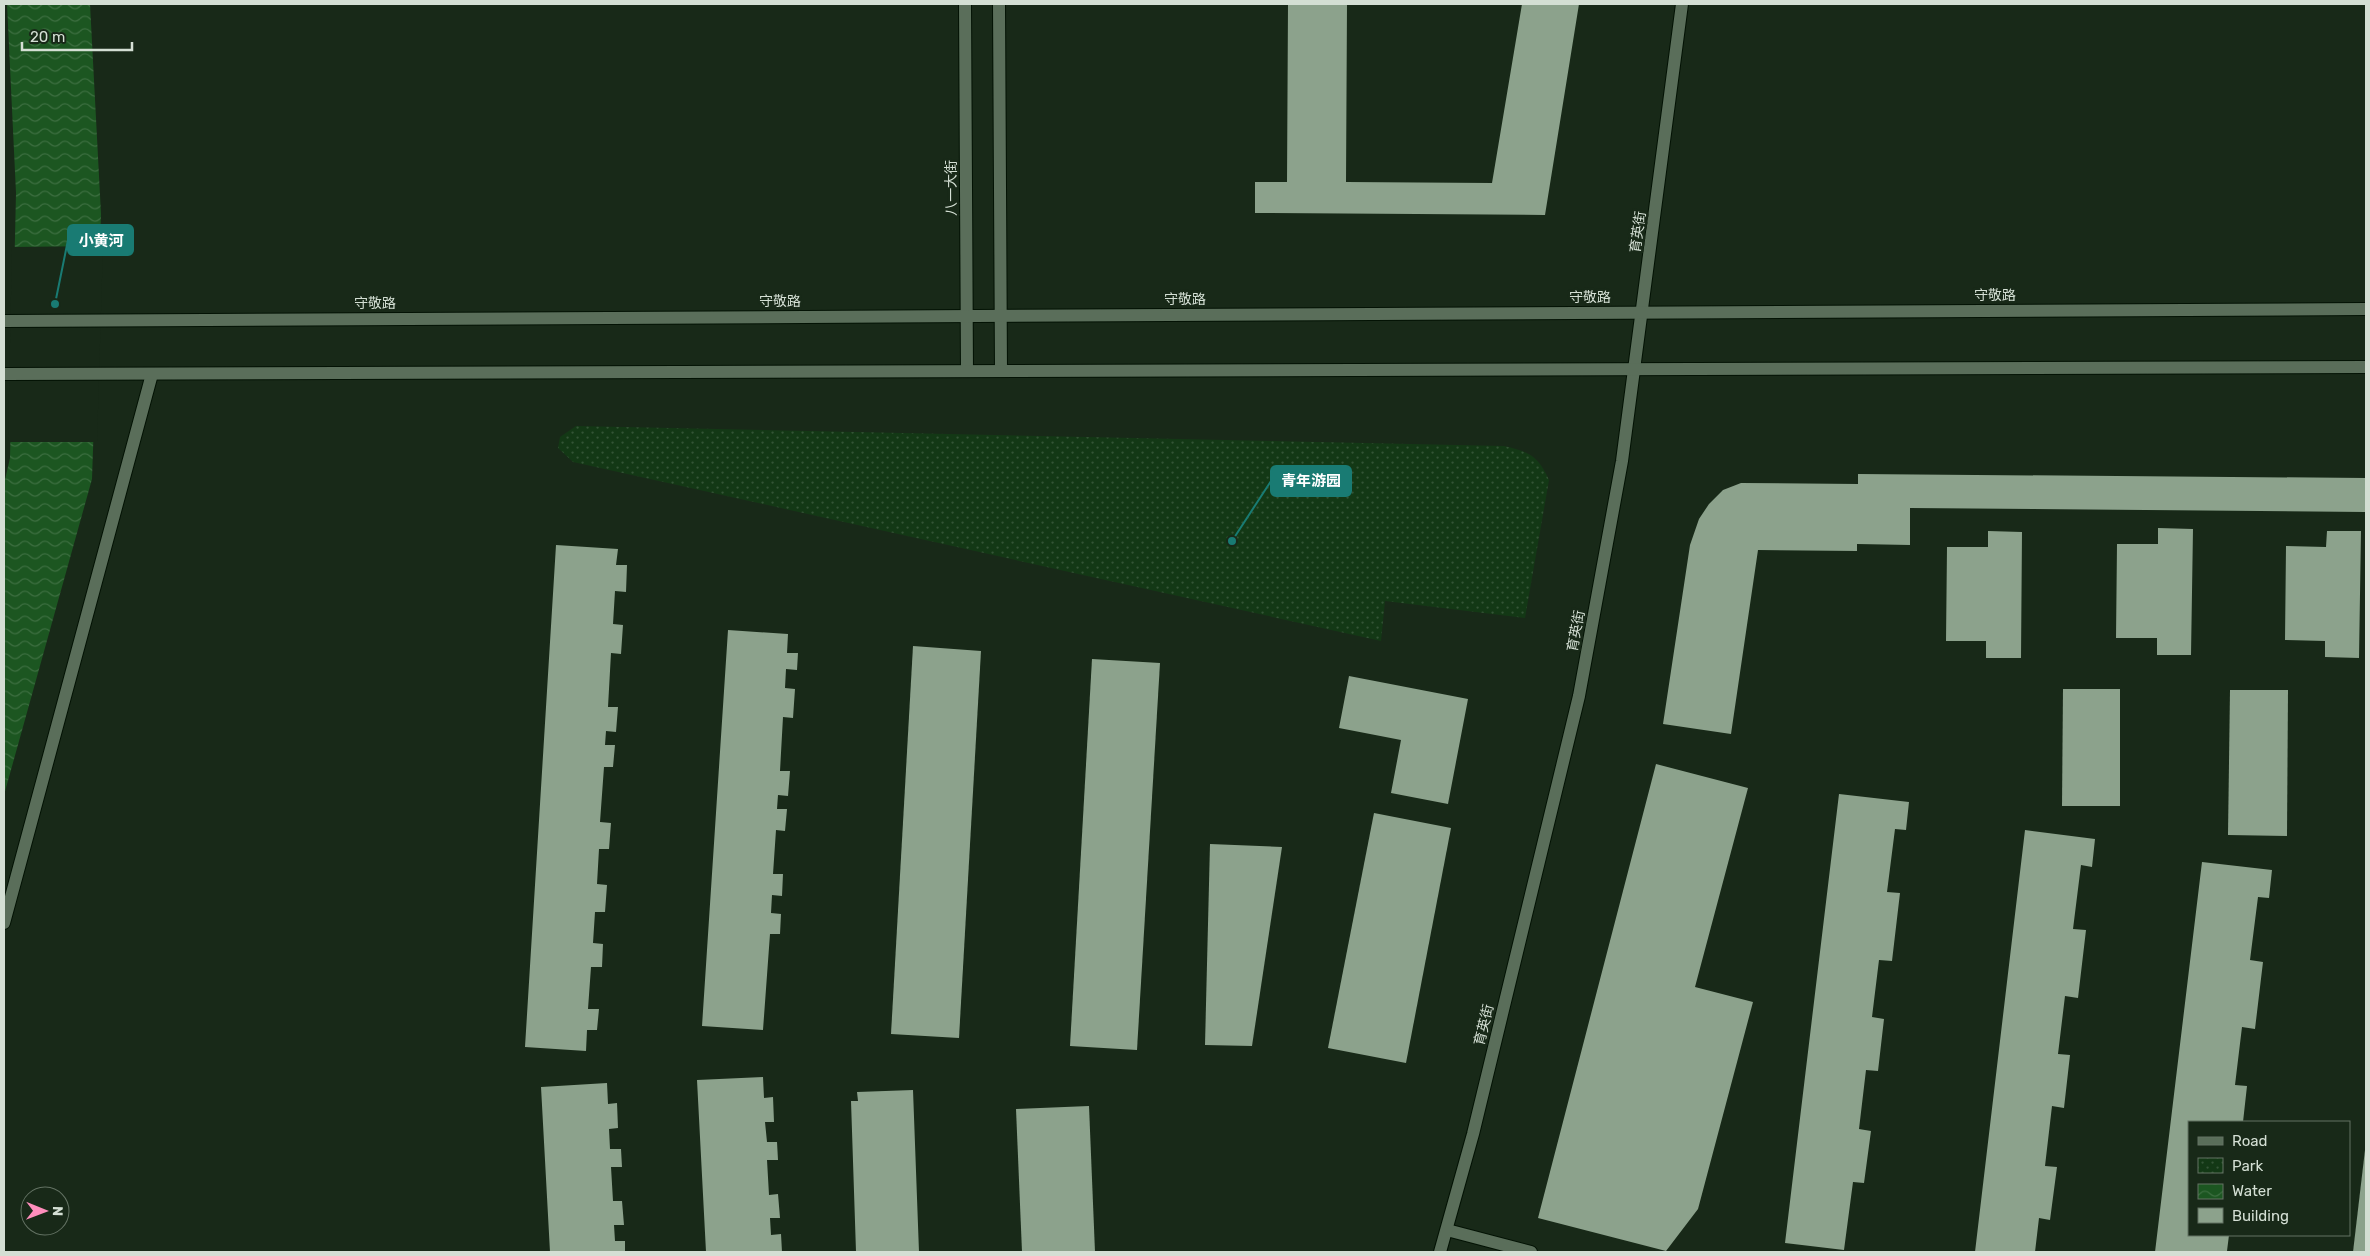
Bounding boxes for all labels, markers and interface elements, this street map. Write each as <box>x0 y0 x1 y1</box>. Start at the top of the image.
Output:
scale bar <box>22 20 132 52</box>
text: 20 m <box>30 28 65 46</box>
street label: 八一大街 <box>943 160 960 216</box>
street label: 育英街 <box>1627 210 1649 254</box>
callout: 小黄河 <box>68 225 133 255</box>
text: 小黄河 <box>78 232 124 250</box>
street label: 守敬路 <box>1974 287 2016 304</box>
street label: 守敬路 <box>1569 289 1611 306</box>
street label: 守敬路 <box>1164 291 1206 308</box>
street label: 守敬路 <box>759 293 801 310</box>
street label: 守敬路 <box>354 295 396 312</box>
callout: 青年游园 <box>1271 466 1351 496</box>
text: 青年游园 <box>1281 472 1341 490</box>
street label: 育英街 <box>1564 609 1588 653</box>
street label: 育英街 <box>1471 1003 1497 1047</box>
legend <box>2188 1121 2350 1236</box>
text: Road <box>2232 1132 2268 1150</box>
text: Park <box>2232 1157 2263 1175</box>
text: Water <box>2232 1182 2272 1200</box>
north arrow <box>20 1186 70 1236</box>
text: N <box>49 1206 66 1216</box>
text: Building <box>2232 1207 2289 1225</box>

